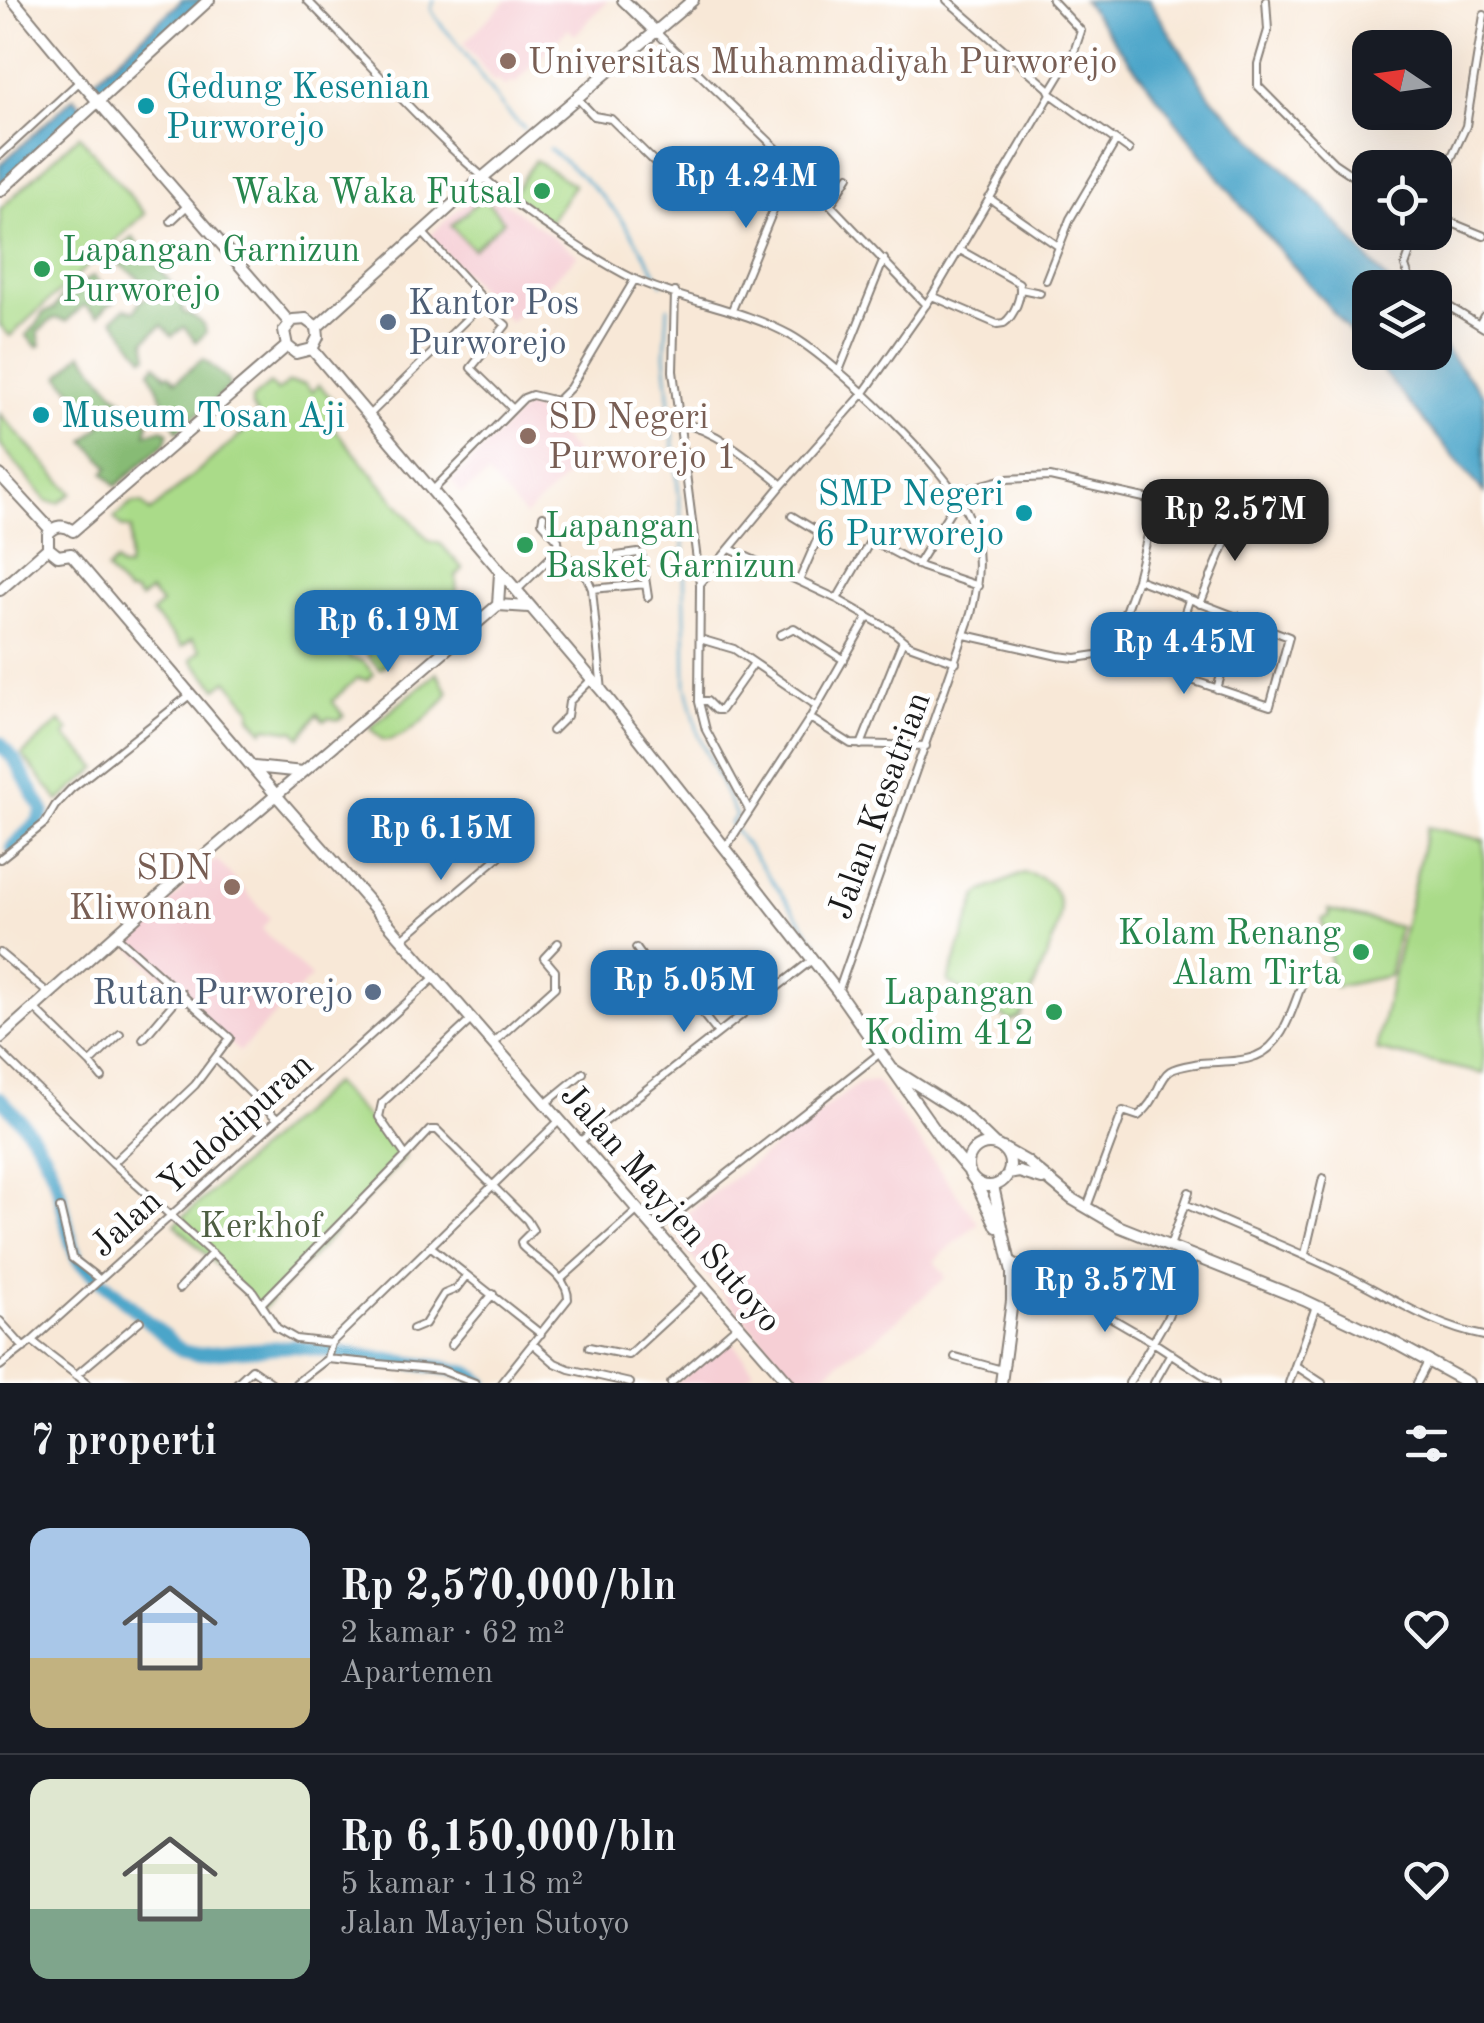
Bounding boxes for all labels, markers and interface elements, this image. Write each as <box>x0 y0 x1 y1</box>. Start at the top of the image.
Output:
north arrow <box>1352 30 1452 130</box>
map controls <box>1352 30 1452 370</box>
place label: Universitas Muhammadiyah Purworejo <box>528 46 1117 81</box>
marker: Universitas Muhammadiyah Purworejo <box>497 50 519 72</box>
place label: Gedung Kesenian Purworejo <box>166 71 430 146</box>
marker: Gedung Kesenian Purworejo <box>135 95 157 117</box>
pin: Rp 4.24M <box>643 146 849 231</box>
button: locate <box>1352 150 1452 250</box>
text: Rp 4.24M <box>675 162 817 194</box>
place label: Waka Waka Futsal <box>231 176 522 211</box>
marker: Waka Waka Futsal <box>531 180 553 202</box>
place label: Lapangan Garnizun Purworejo <box>62 234 360 309</box>
marker: Lapangan Garnizun Purworejo <box>31 258 53 280</box>
button: layers <box>1352 270 1452 370</box>
place label: Kantor Pos Purworejo <box>408 287 579 362</box>
marker: Kantor Pos Purworejo <box>377 311 399 333</box>
place label: Museum Tosan Aji <box>61 400 345 435</box>
place label: SD Negeri Purworejo 1 <box>548 401 737 476</box>
marker: Museum Tosan Aji <box>30 404 52 426</box>
marker: SD Negeri Purworejo 1 <box>517 425 539 447</box>
place label: SMP Negeri 6 Purworejo <box>815 478 1004 553</box>
pin: Rp 2.57M <box>1132 479 1338 564</box>
text: Rp 2.57M <box>1164 495 1306 527</box>
marker: SMP Negeri 6 Purworejo <box>1013 502 1035 524</box>
place label: Lapangan Basket Garnizun <box>545 510 796 585</box>
marker: Lapangan Basket Garnizun <box>514 534 536 556</box>
pin: Rp 6.19M <box>285 590 491 675</box>
text: Rp 6.19M <box>317 606 459 638</box>
pin: Rp 4.45M <box>1081 612 1287 697</box>
text: Rp 4.45M <box>1113 628 1255 660</box>
street label: Jalan Kesatrian <box>823 688 938 924</box>
pin: Rp 6.15M <box>338 798 544 883</box>
text: Rp 6.15M <box>370 814 512 846</box>
place label: SDN Kliwonan <box>69 852 212 927</box>
marker: SDN Kliwonan <box>221 876 243 898</box>
place label: Kolam Renang Alam Tirta <box>1118 917 1341 992</box>
marker: Kolam Renang Alam Tirta <box>1350 941 1372 963</box>
pin: Rp 5.05M <box>581 950 787 1035</box>
text: Rp 5.05M <box>613 966 755 998</box>
place label: Rutan Purworejo <box>92 977 353 1012</box>
place label: Lapangan Kodim 412 <box>864 977 1034 1052</box>
marker: Rutan Purworejo <box>362 981 384 1003</box>
marker: Lapangan Kodim 412 <box>1043 1001 1065 1023</box>
street label: Jalan Yudodipuran <box>85 1047 320 1264</box>
street label: Jalan Mayjen Sutoyo <box>553 1078 787 1340</box>
park label: Kerkhof <box>199 1210 324 1245</box>
pin: Rp 3.57M <box>1002 1250 1208 1335</box>
text: Rp 3.57M <box>1034 1266 1176 1298</box>
icon: filters <box>1399 1416 1454 1471</box>
text: 7 properti <box>30 1422 217 1464</box>
text: Rp 2,570,000/bln <box>340 1567 677 1609</box>
icon: home <box>110 1568 230 1688</box>
icon: heart <box>1399 1601 1454 1656</box>
text: 2 kamar · 62 m² <box>340 1618 565 1650</box>
text: Apartemen <box>340 1658 493 1690</box>
text: Rp 6,150,000/bln <box>340 1818 677 1860</box>
icon: home <box>110 1819 230 1939</box>
icon: heart <box>1399 1852 1454 1907</box>
text: 5 kamar · 118 m² <box>340 1869 583 1901</box>
text: Jalan Mayjen Sutoyo <box>340 1909 629 1941</box>

